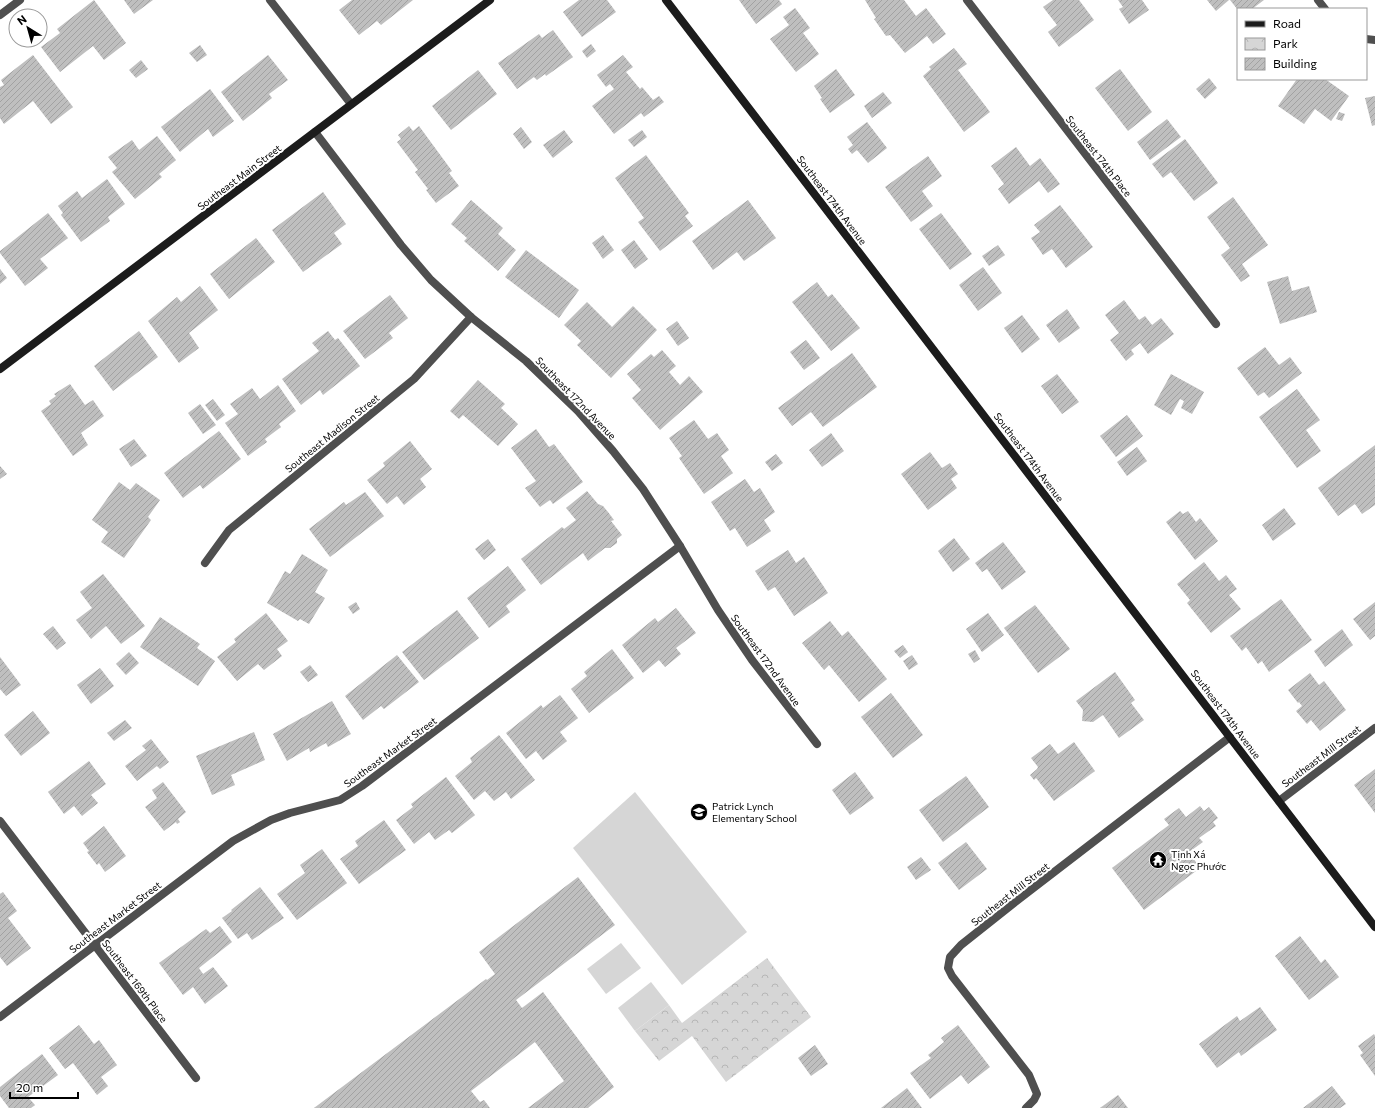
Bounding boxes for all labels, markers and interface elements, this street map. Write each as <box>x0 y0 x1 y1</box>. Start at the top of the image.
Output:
north arrow <box>8 8 48 48</box>
legend <box>1237 8 1367 80</box>
text: N <box>14 12 29 27</box>
text: Road <box>1273 16 1301 30</box>
text: Park <box>1273 36 1299 50</box>
text: Building <box>1273 56 1317 70</box>
street label: Southeast 174th Place <box>1064 113 1134 199</box>
street label: Southeast Main Street <box>195 142 283 212</box>
street label: Southeast 174th Avenue <box>795 153 869 247</box>
street label: Southeast 172nd Avenue <box>533 354 619 442</box>
street label: Southeast Madison Street <box>282 391 382 475</box>
street label: Southeast 174th Avenue <box>992 410 1066 504</box>
street label: Southeast 172nd Avenue <box>729 612 803 708</box>
street label: Southeast 174th Avenue <box>1189 667 1263 761</box>
street label: Southeast Market Street <box>341 714 439 790</box>
street label: Southeast Mill Street <box>1279 722 1363 790</box>
place label: Patrick Lynch Elementary School <box>712 800 797 824</box>
school or university icon: Patrick Lynch Elementary School <box>689 802 709 822</box>
place label: Tịnh Xá Ngọc Phước <box>1171 848 1226 872</box>
temple icon: Tịnh Xá Ngọc Phước <box>1148 850 1168 870</box>
street label: Southeast Mill Street <box>969 860 1051 928</box>
street label: Southeast Market Street <box>67 879 163 955</box>
street label: Southeast 169th Place <box>100 937 170 1025</box>
scale bar <box>10 1074 78 1100</box>
text: 20 m <box>16 1080 43 1094</box>

